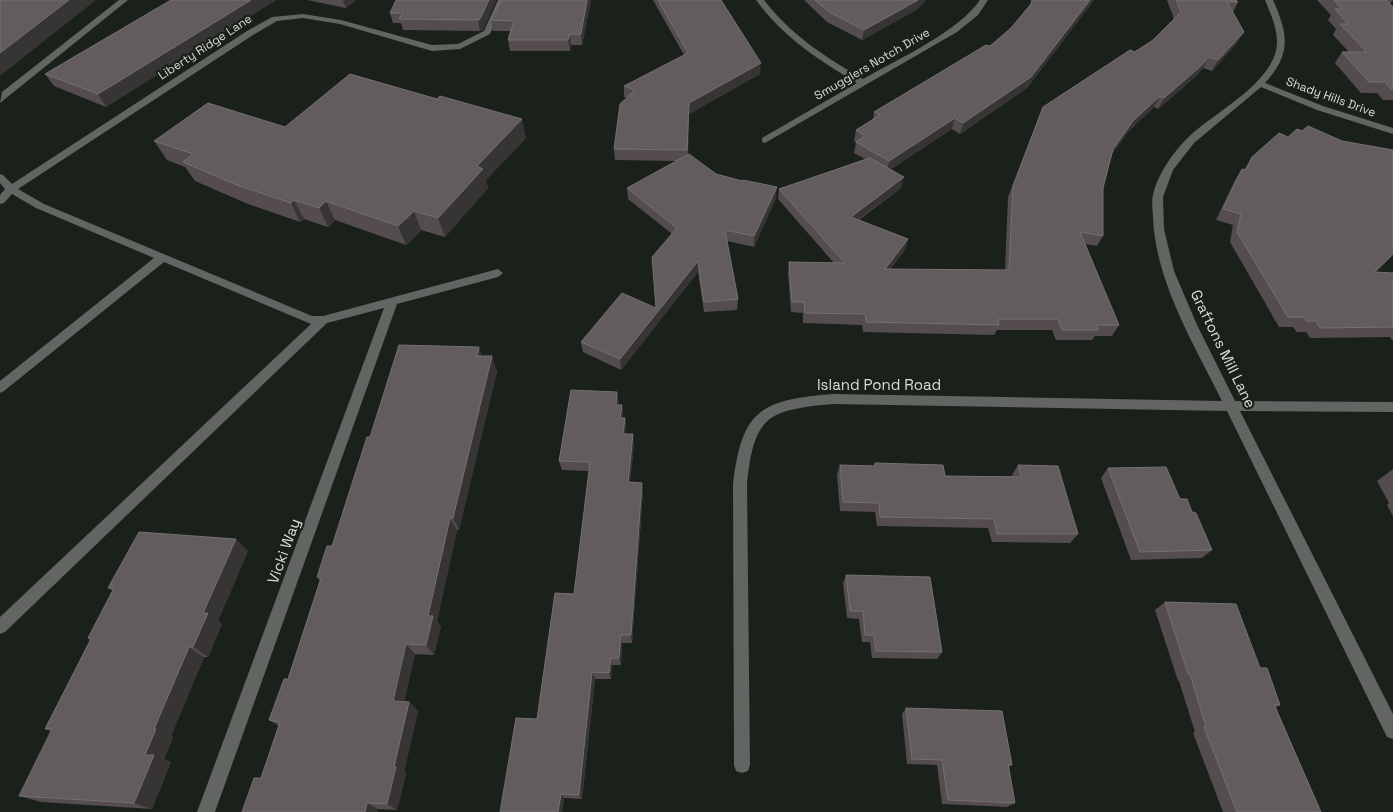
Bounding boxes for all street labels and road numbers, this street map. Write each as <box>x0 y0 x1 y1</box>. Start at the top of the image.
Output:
street label: Liberty Ridge Lane <box>155 11 255 83</box>
street label: Smugglers Notch Drive <box>811 24 933 104</box>
street label: Shady Hills Drive <box>1284 73 1378 121</box>
street label: Graftons Mill Lane <box>1187 286 1260 411</box>
street label: Island Pond Road <box>817 375 941 394</box>
street label: Vicki Way <box>263 516 304 586</box>

